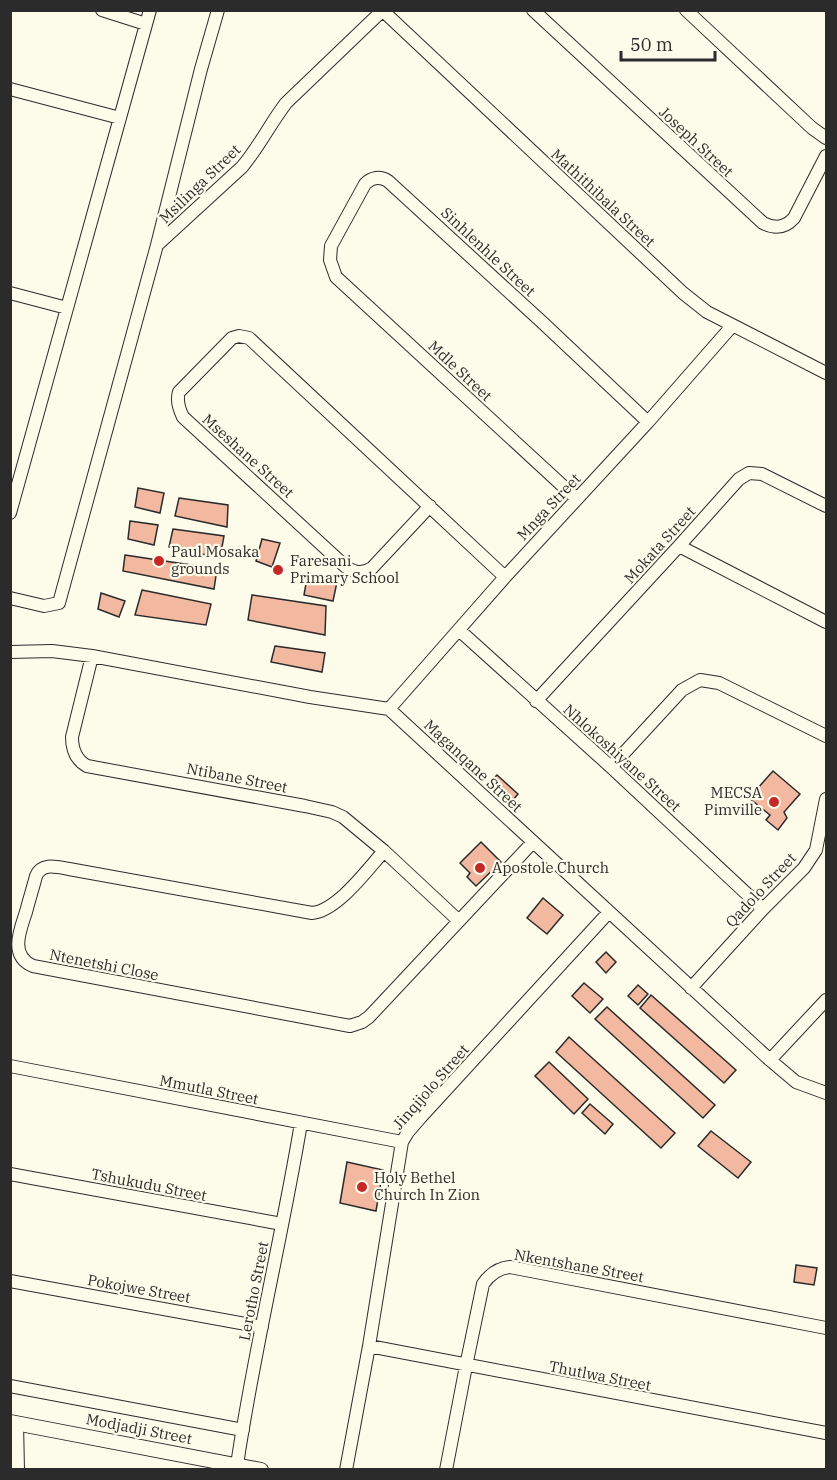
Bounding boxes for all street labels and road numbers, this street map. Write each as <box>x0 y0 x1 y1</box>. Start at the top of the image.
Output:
street label: Joseph Street <box>655 102 737 181</box>
street label: Msilinga Street <box>155 140 244 227</box>
street label: Mathithibala Street <box>547 144 659 251</box>
street label: Sinhlenhle Street <box>437 203 539 300</box>
street label: Mdle Street <box>424 336 496 405</box>
street label: Mseshane Street <box>199 410 298 502</box>
street label: Mnga Street <box>513 469 584 544</box>
street label: Mokata Street <box>620 502 699 587</box>
street label: Nhlokoshiyane Street <box>560 700 685 815</box>
street label: Maganqane Street <box>420 715 526 816</box>
street label: Ntibane Street <box>185 758 289 797</box>
street label: Qadolo Street <box>721 848 800 931</box>
street label: Ntenetshi Close <box>48 945 160 984</box>
street label: Jinqijolo Street <box>389 1040 473 1133</box>
street label: Mmutla Street <box>158 1071 260 1108</box>
street label: Tshukudu Street <box>90 1164 208 1205</box>
street label: Lerotho Street <box>235 1240 272 1342</box>
street label: Nkentshane Street <box>513 1245 645 1286</box>
street label: Pokojwe Street <box>86 1270 192 1307</box>
street label: Thutlwa Street <box>547 1356 653 1395</box>
street label: Modjadji Street <box>84 1409 194 1448</box>

